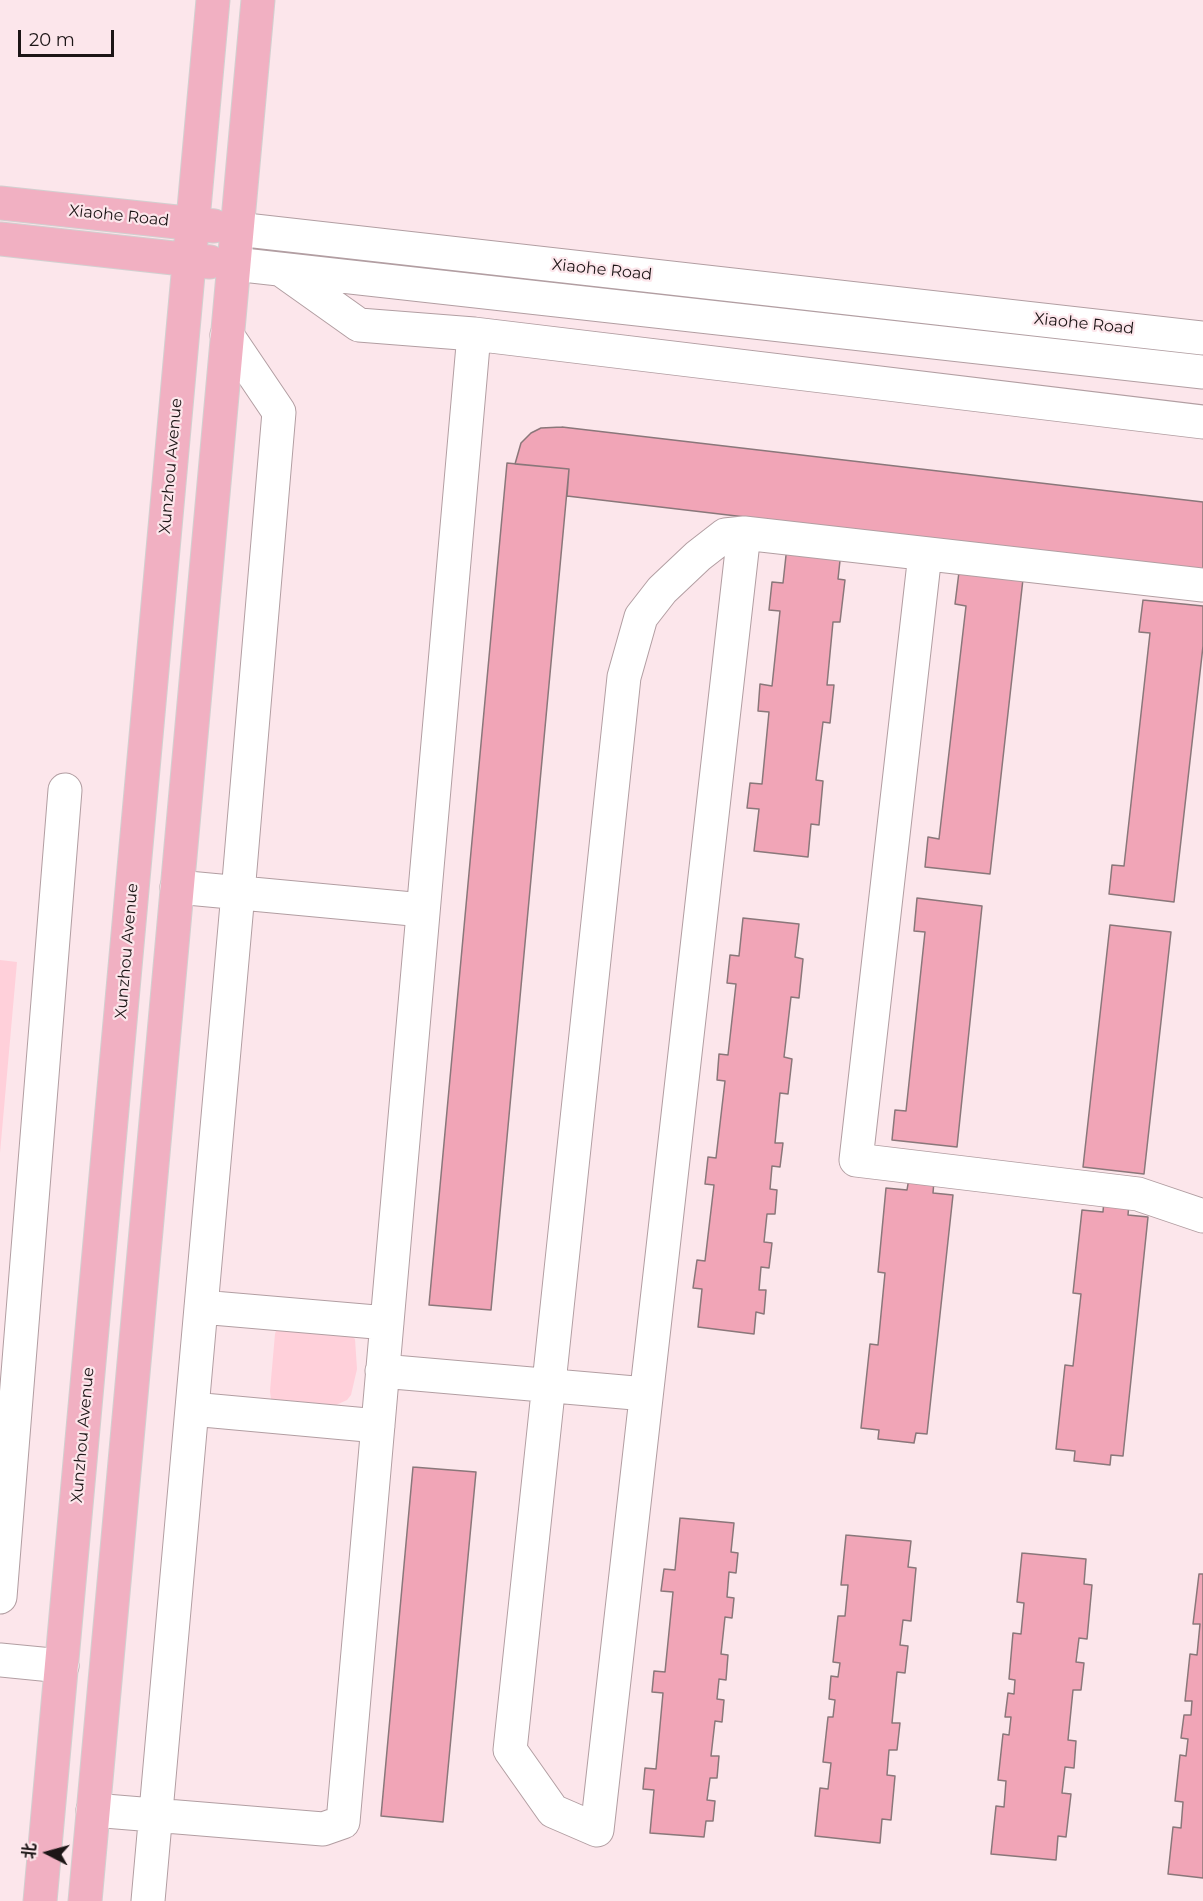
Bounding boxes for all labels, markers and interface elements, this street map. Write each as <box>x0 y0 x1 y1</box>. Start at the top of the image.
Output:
scale bar <box>21 18 117 56</box>
text: 20 m <box>29 29 75 51</box>
street label: Xiaohe Road <box>68 201 170 231</box>
street label: Xiaohe Road <box>551 255 653 285</box>
street label: Xiaohe Road <box>1033 309 1135 339</box>
street label: Xunzhou Avenue <box>156 397 186 535</box>
street label: Xunzhou Avenue <box>112 882 142 1020</box>
street label: Xunzhou Avenue <box>68 1366 98 1504</box>
north arrow <box>18 1823 78 1883</box>
text: 北 <box>19 1842 40 1860</box>

